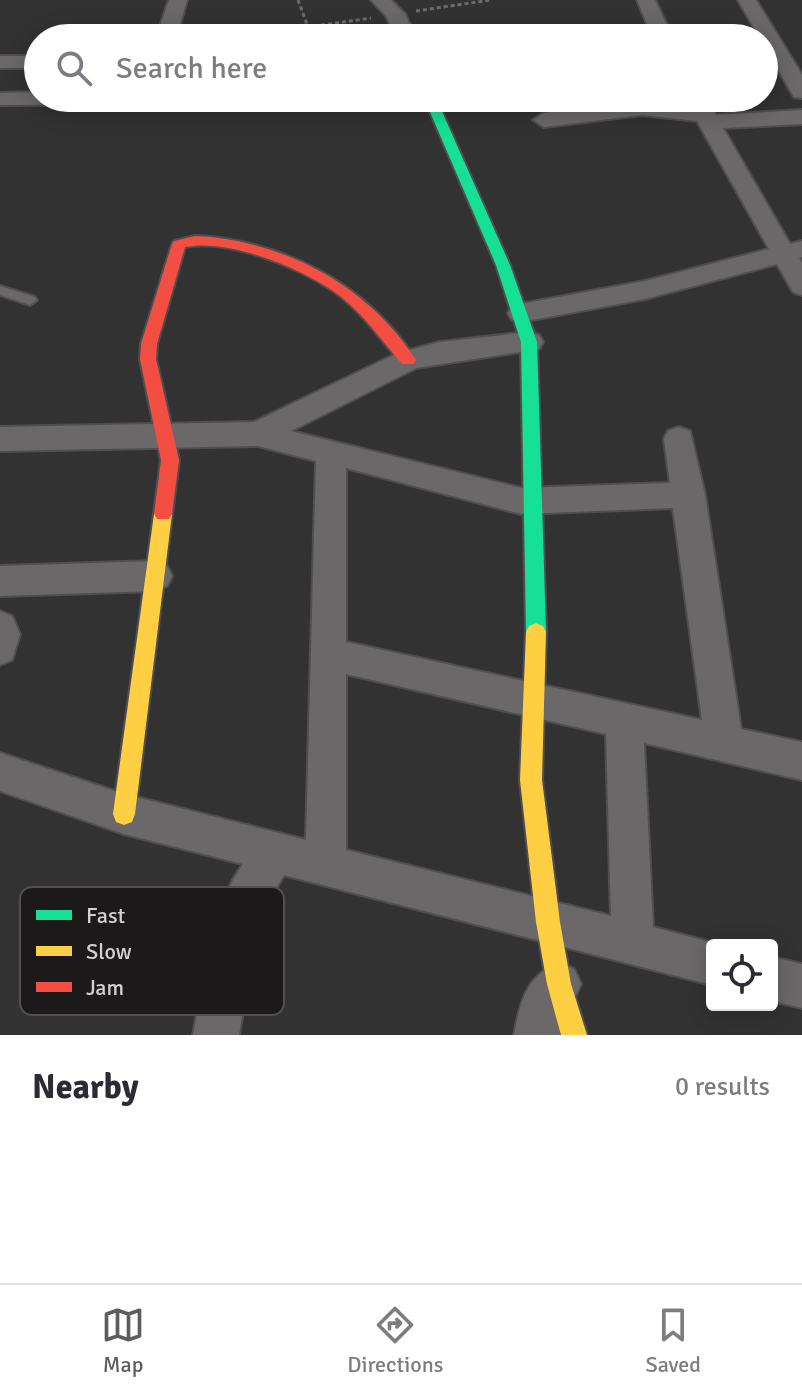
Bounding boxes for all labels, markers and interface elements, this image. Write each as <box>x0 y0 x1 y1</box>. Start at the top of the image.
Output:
search box <box>24 24 778 112</box>
icon: search <box>52 46 96 90</box>
text: Search here <box>116 50 267 87</box>
legend <box>20 887 284 1015</box>
text: Fast <box>86 902 126 929</box>
text: Slow <box>86 938 132 965</box>
map controls <box>706 939 778 1011</box>
button: locate <box>706 939 778 1011</box>
text: Jam <box>86 974 124 1001</box>
text: Nearby <box>32 1066 139 1108</box>
text: 0 results <box>675 1071 770 1103</box>
tab: Map <box>101 1303 145 1378</box>
tab: Directions <box>347 1303 443 1378</box>
tab: Saved <box>646 1303 701 1378</box>

